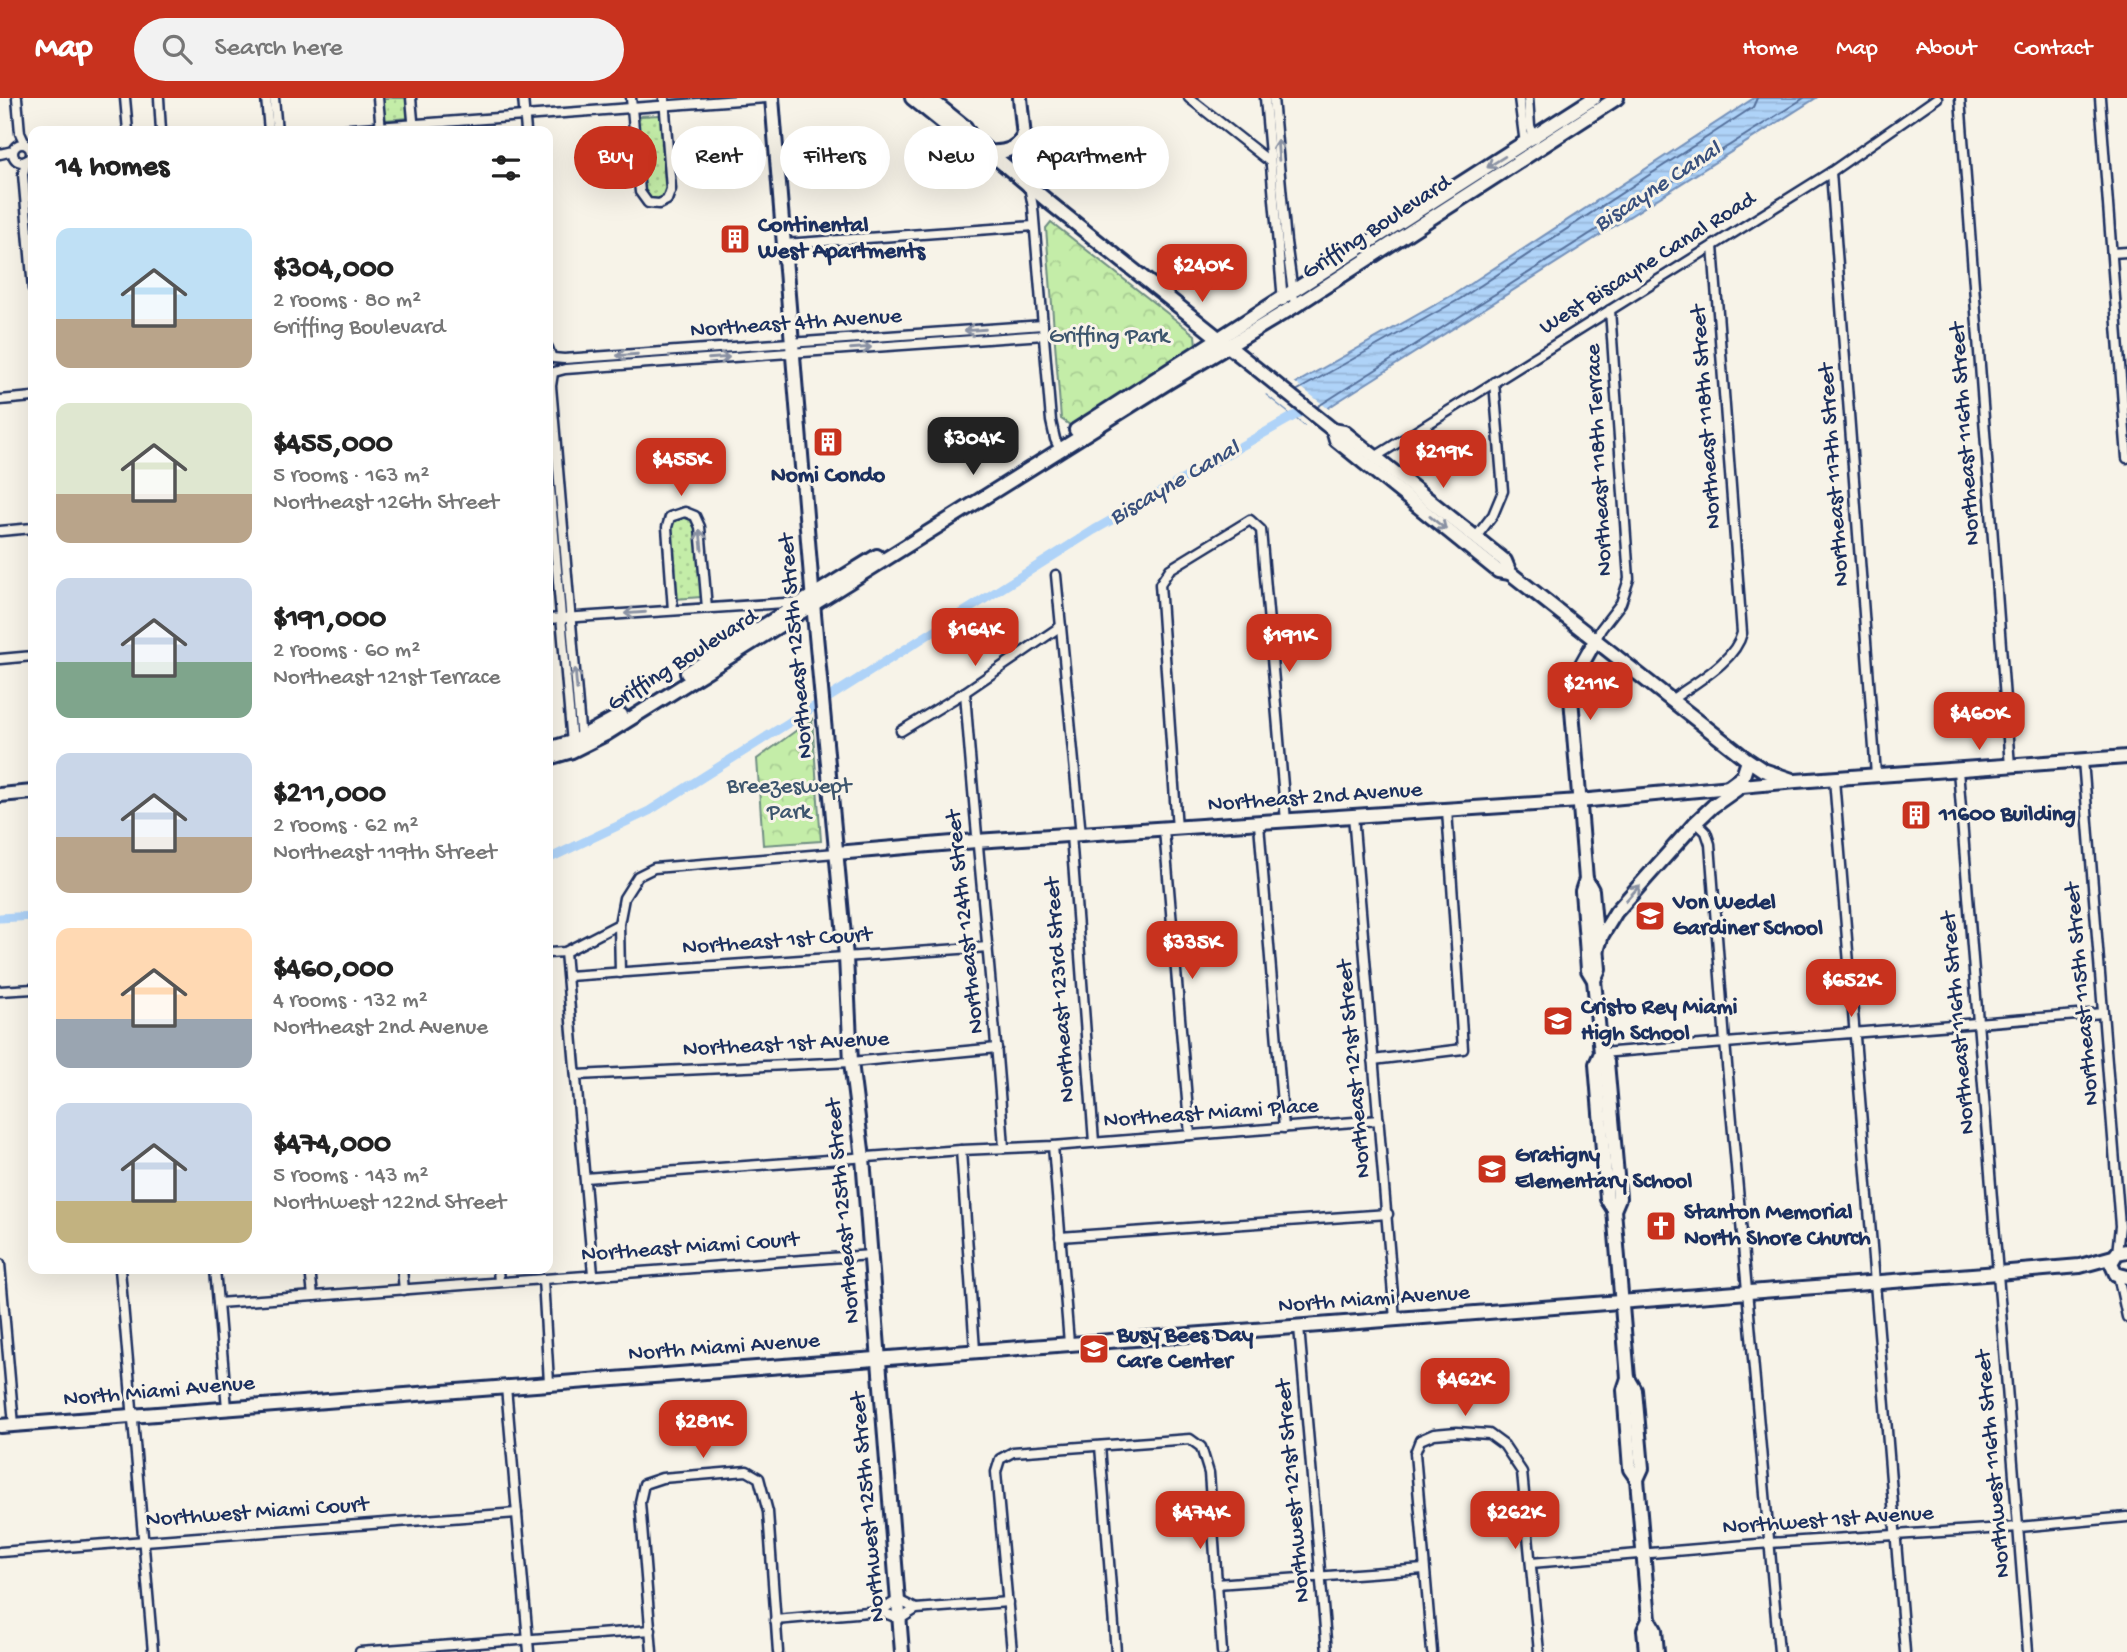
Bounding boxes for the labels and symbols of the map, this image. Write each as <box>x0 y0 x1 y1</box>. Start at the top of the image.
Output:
water label: Biscayne Canal <box>1589 135 1728 240</box>
one-way arrow <box>1271 139 1284 162</box>
one-way arrow <box>1486 156 1506 170</box>
street label: Griffing Boulevard <box>1297 169 1458 286</box>
street label: West Biscayne Canal Road <box>1535 186 1762 342</box>
place label: Continental West Apartments <box>757 213 926 266</box>
building icon: Continental West Apartments <box>718 222 752 256</box>
pin: $240K <box>1153 244 1251 304</box>
street label: Northeast 118th Street <box>1686 302 1728 530</box>
street label: Northeast 4th Avenue <box>689 303 904 345</box>
street label: Northeast 116th Street <box>1945 320 1987 546</box>
one-way arrow <box>964 324 987 337</box>
park label: Griffing Park <box>1049 324 1172 351</box>
one-way arrow <box>849 341 872 354</box>
street label: Northeast 118th Terrace <box>1580 342 1620 577</box>
one-way arrow <box>616 349 638 362</box>
one-way arrow <box>708 351 731 364</box>
street label: Northeast 117th Street <box>1814 361 1856 588</box>
pin: $304K <box>924 418 1022 477</box>
building icon: Nomi Condo <box>811 425 845 459</box>
pin: $219K <box>1394 430 1492 490</box>
water label: Biscayne Canal <box>1105 434 1247 533</box>
pin: $455K <box>632 438 730 498</box>
place label: Nomi Condo <box>771 463 885 490</box>
one-way arrow <box>1429 515 1447 531</box>
one-way arrow <box>694 529 707 551</box>
street label: Northeast 125th Street <box>774 531 820 760</box>
street label: Griffing Boulevard <box>603 603 764 718</box>
one-way arrow <box>624 607 646 620</box>
pin: $164K <box>926 608 1024 668</box>
pin: $191K <box>1240 614 1338 674</box>
pin: $211K <box>1541 662 1639 722</box>
one-way arrow <box>569 669 582 691</box>
pin: $460K <box>1930 692 2028 752</box>
park label: Breezeswept Park <box>726 774 853 827</box>
street label: Northeast 2nd Avenue <box>1207 777 1424 819</box>
building icon: 11600 Building <box>1899 798 1933 832</box>
place label: 11600 Building <box>1938 802 2076 829</box>
street label: Northeast 124th Street <box>941 807 991 1035</box>
street label: Northeast 123rd Street <box>1040 875 1082 1104</box>
street label: Northeast 115th Street <box>2060 880 2106 1107</box>
one-way arrow <box>1625 884 1641 902</box>
place label: Von Wedel Gardiner School <box>1672 890 1823 943</box>
school or university icon: Von Wedel Gardiner School <box>1633 899 1667 933</box>
street label: Northeast 116th Street <box>1936 909 1982 1136</box>
street label: Northeast 1st Court <box>681 922 874 962</box>
pin: $335K <box>1143 922 1241 981</box>
street label: Northeast 121st Street <box>1332 957 1378 1179</box>
pin: $652K <box>1802 960 1900 1019</box>
place label: Cristo Rey Miami High School <box>1581 995 1738 1048</box>
school or university icon: Cristo Rey Miami High School <box>1541 1004 1575 1038</box>
street label: Northeast 1st Avenue <box>682 1026 891 1064</box>
street label: Northeast Miami Place <box>1103 1093 1321 1135</box>
street label: Northeast 125th Street <box>821 1096 867 1325</box>
place label: Gratigny Elementary School <box>1515 1143 1692 1196</box>
school or university icon: Gratigny Elementary School <box>1475 1152 1509 1186</box>
place label: Stanton Memorial North Shore Church <box>1684 1200 1871 1253</box>
church icon: Stanton Memorial North Shore Church <box>1644 1209 1678 1243</box>
street label: Northeast Miami Court <box>580 1227 801 1269</box>
street label: North Miami Avenue <box>1277 1280 1472 1320</box>
place label: Busy Bees Day Care Center <box>1116 1323 1254 1376</box>
street label: North Miami Avenue <box>627 1328 822 1368</box>
school or university icon: Busy Bees Day Care Center <box>1077 1332 1111 1366</box>
street label: Northwest 116th Street <box>1970 1347 2017 1579</box>
pin: $462K <box>1416 1358 1514 1418</box>
street label: North Miami Avenue <box>62 1370 257 1414</box>
street label: Northwest 121st Street <box>1271 1376 1317 1604</box>
street label: Northwest 125th Street <box>845 1389 893 1623</box>
pin: $281K <box>654 1400 752 1460</box>
street label: Northwest Miami Court <box>145 1492 371 1534</box>
pin: $474K <box>1151 1492 1249 1551</box>
pin: $262K <box>1466 1492 1564 1551</box>
street label: Northwest 1st Avenue <box>1722 1500 1936 1542</box>

